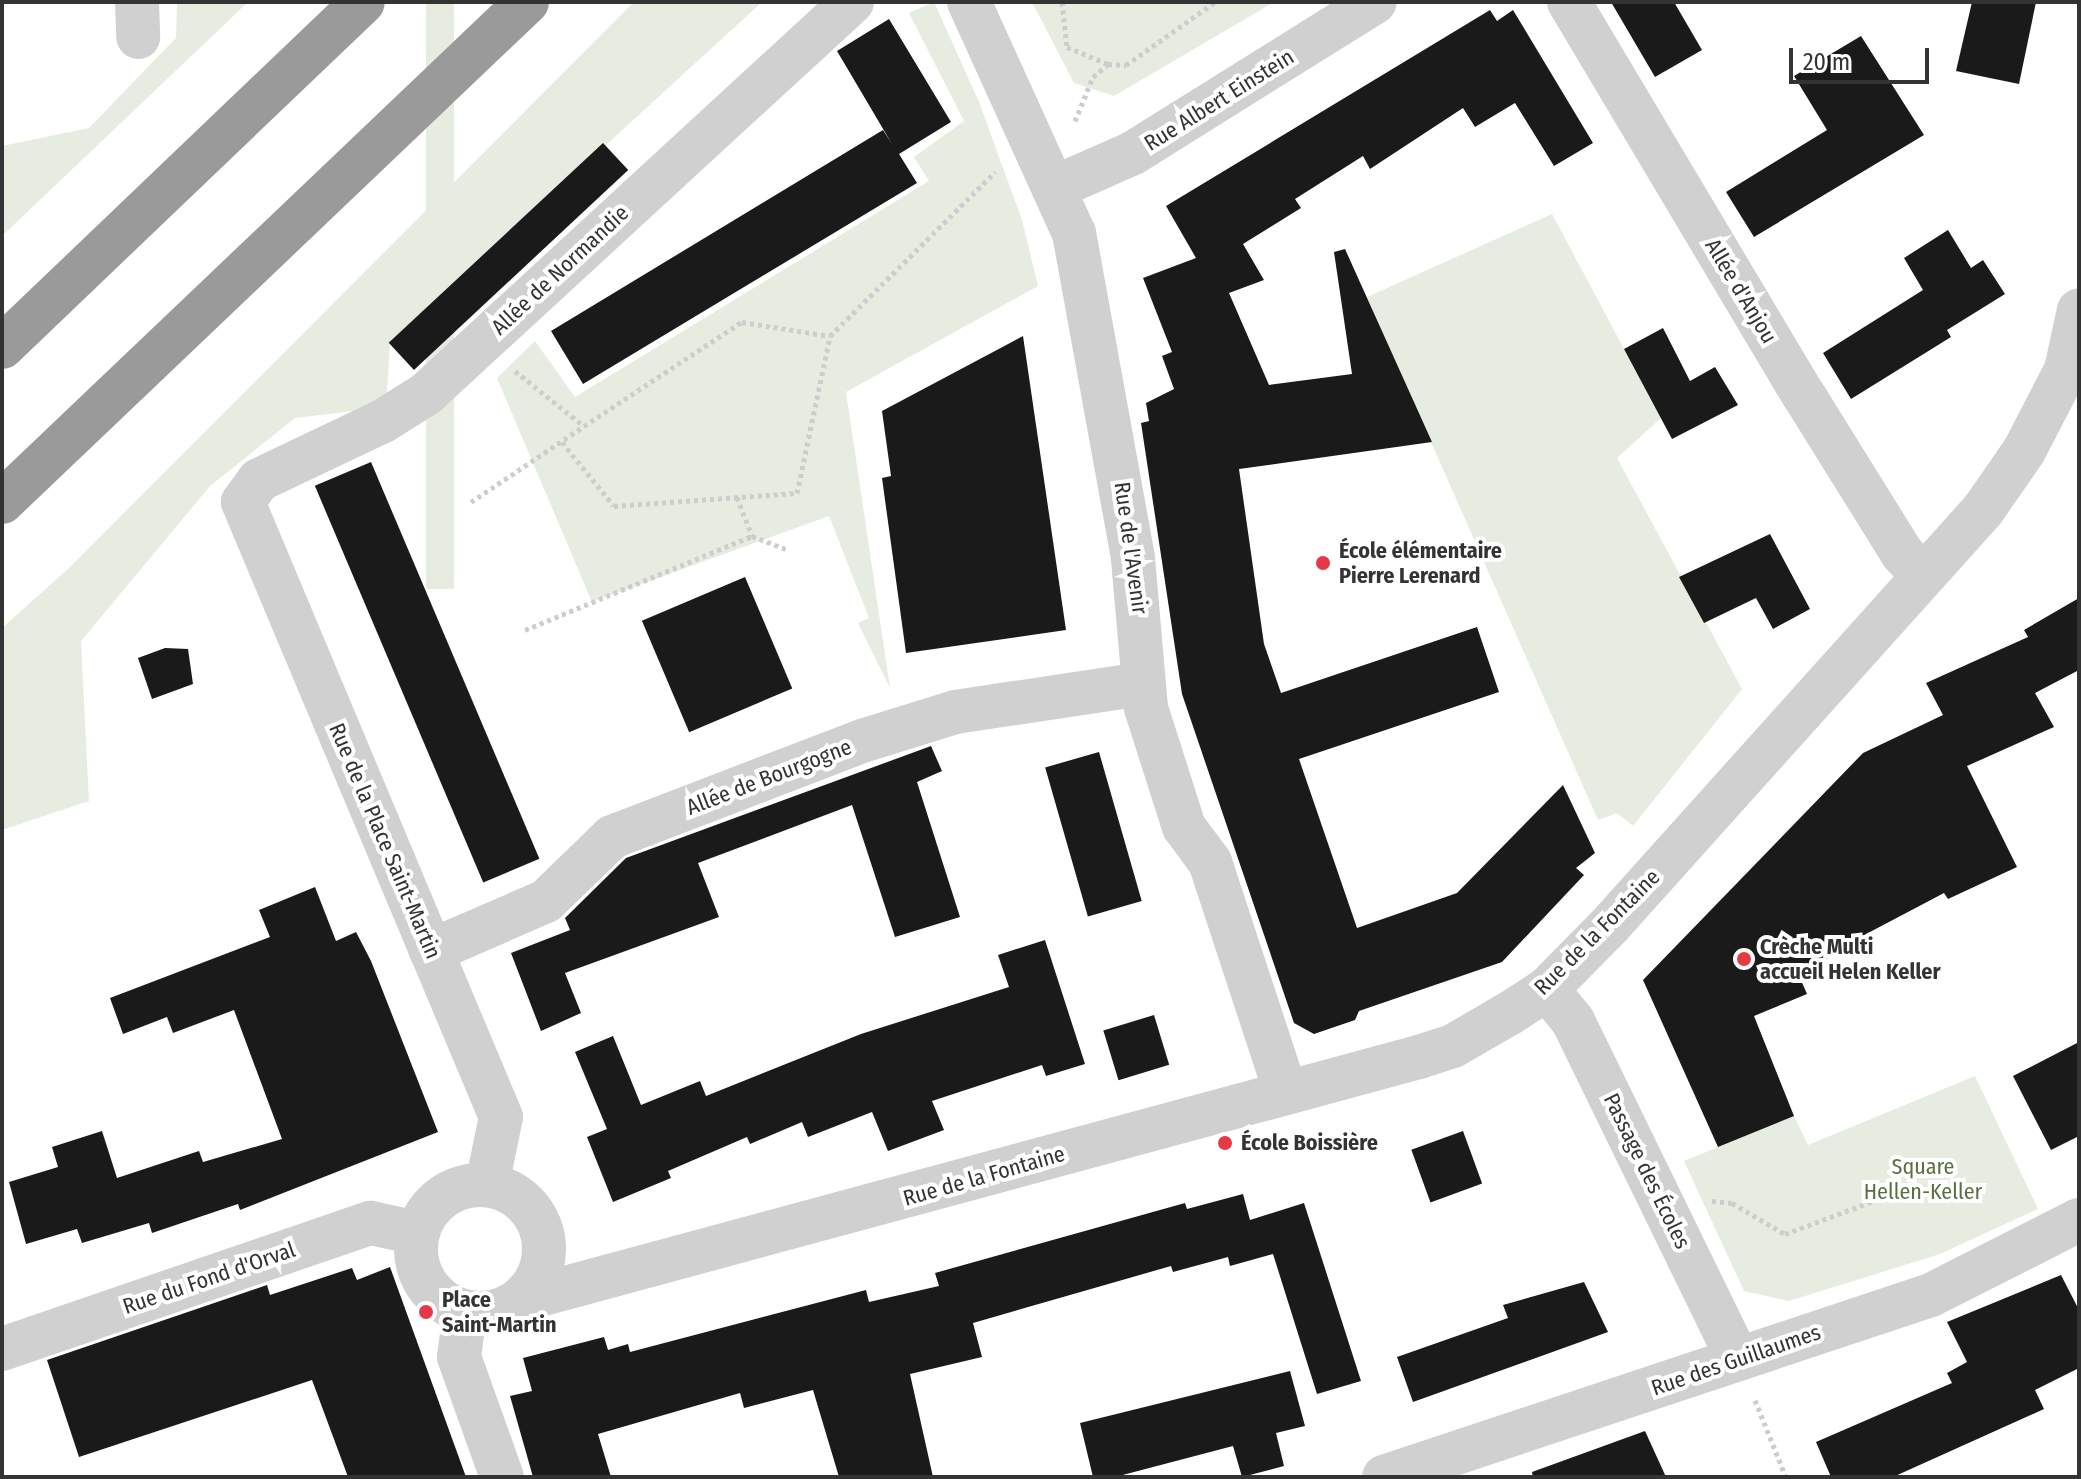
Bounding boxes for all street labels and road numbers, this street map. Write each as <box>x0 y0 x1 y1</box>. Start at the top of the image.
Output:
street label: Rue Albert Einstein <box>1139 43 1299 157</box>
street label: Allée de Normandie <box>486 200 634 340</box>
street label: Allée d'Anjou <box>1699 234 1783 348</box>
street label: Rue de l'Avenir <box>1109 480 1153 616</box>
street label: Rue de la Place Saint-Martin <box>323 719 447 963</box>
street label: Allée de Bourgogne <box>683 733 855 821</box>
street label: Rue de la Fontaine <box>1529 864 1665 1000</box>
street label: Passage des Écoles <box>1598 1089 1696 1253</box>
street label: Rue de la Fontaine <box>900 1140 1068 1212</box>
street label: Rue du Fond d'Orval <box>119 1236 299 1320</box>
street label: Rue des Guillaumes <box>1648 1319 1824 1401</box>

